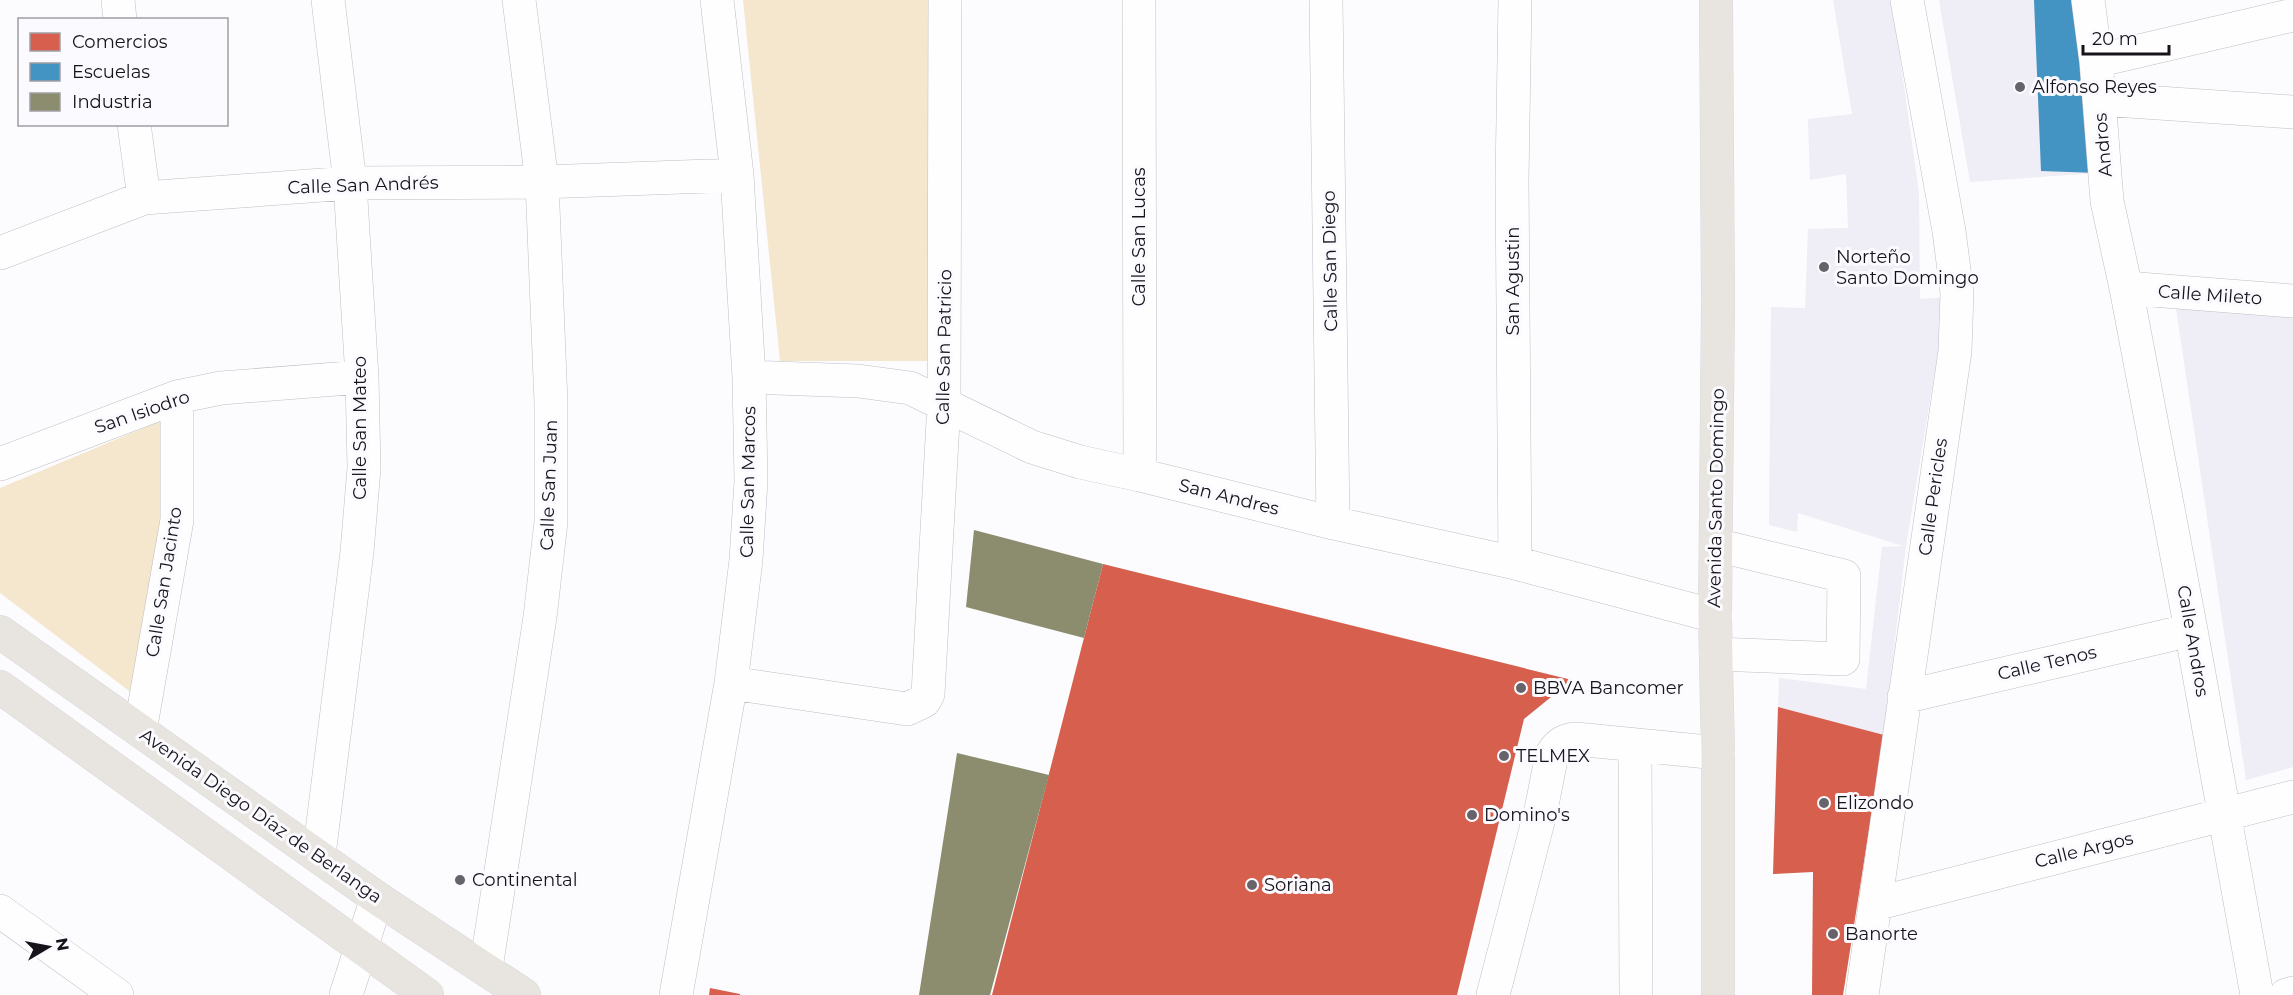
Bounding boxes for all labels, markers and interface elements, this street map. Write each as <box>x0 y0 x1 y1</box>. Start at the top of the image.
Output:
legend <box>18 18 228 126</box>
scale bar <box>2083 18 2168 56</box>
text: 20 m <box>2092 28 2138 50</box>
text: Comercios <box>72 31 168 53</box>
text: Escuelas <box>72 61 150 83</box>
place label: Alfonso Reyes <box>2032 76 2157 98</box>
marker: Alfonso Reyes <box>2013 80 2027 94</box>
text: Industria <box>72 91 153 113</box>
street label: Andros <box>2089 112 2117 178</box>
street label: Calle San Lucas <box>1128 167 1150 307</box>
street label: Calle San Andrés <box>287 171 439 199</box>
street label: Calle San Diego <box>1318 190 1342 332</box>
street label: San Agustin <box>1502 227 1524 335</box>
place label: Norteño Santo Domingo <box>1836 246 1979 289</box>
marker: Norteño Santo Domingo <box>1817 260 1831 274</box>
street label: Calle San Patricio <box>932 269 956 425</box>
street label: Calle Mileto <box>2157 280 2263 310</box>
street label: Calle San Mateo <box>349 356 371 500</box>
street label: San Isiodro <box>91 385 193 439</box>
street label: Avenida Santo Domingo <box>1703 388 1729 608</box>
street label: Calle San Marcos <box>736 406 760 558</box>
street label: Calle San Juan <box>536 419 562 551</box>
street label: Calle Pericles <box>1914 437 1952 557</box>
street label: San Andres <box>1177 474 1282 520</box>
street label: Calle San Jacinto <box>141 505 187 659</box>
street label: Calle Andros <box>2172 584 2214 699</box>
street label: Calle Tenos <box>1995 641 2099 685</box>
place label: BBVA Bancomer <box>1533 677 1684 699</box>
marker: BBVA Bancomer <box>1514 681 1528 695</box>
street label: Avenida Diego Díaz de Berlanga <box>136 724 386 908</box>
place label: TELMEX <box>1516 745 1590 767</box>
marker: TELMEX <box>1497 749 1511 763</box>
place label: Elizondo <box>1836 792 1914 814</box>
marker: Elizondo <box>1817 796 1831 810</box>
place label: Domino's <box>1484 804 1570 826</box>
marker: Domino's <box>1465 808 1479 822</box>
street label: Calle Argos <box>2032 827 2136 873</box>
place label: Continental <box>472 869 578 891</box>
marker: Continental <box>453 873 467 887</box>
place label: Soriana <box>1264 874 1332 896</box>
marker: Soriana <box>1245 878 1259 892</box>
north arrow <box>18 917 78 977</box>
place label: Banorte <box>1845 923 1918 945</box>
marker: Banorte <box>1826 927 1840 941</box>
text: N <box>52 936 73 953</box>

